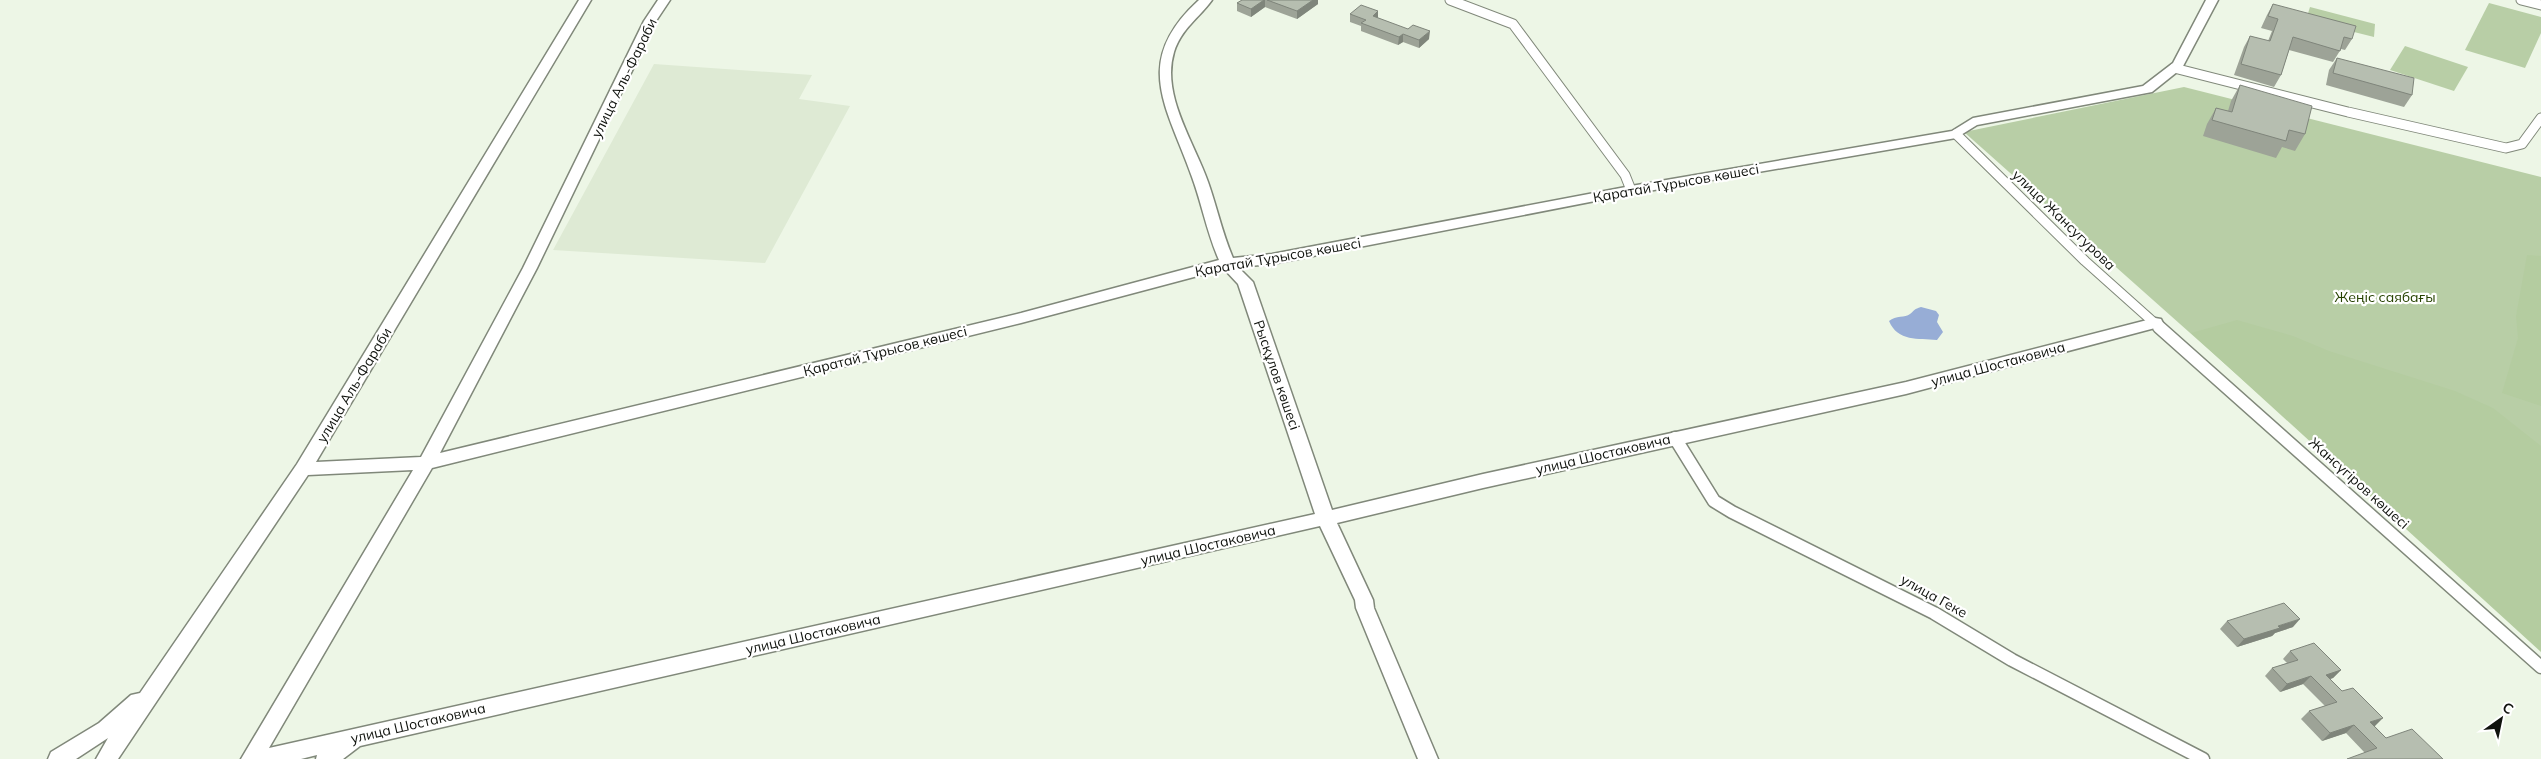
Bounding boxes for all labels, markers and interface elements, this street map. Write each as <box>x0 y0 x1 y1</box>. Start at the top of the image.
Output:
street label: улица Аль-Фараби <box>587 15 661 141</box>
street label: Қаратай Тұрысов көшесі <box>1592 160 1760 206</box>
street label: улица Жансугурова <box>2009 166 2119 274</box>
street label: Қаратай Тұрысов көшесі <box>1194 234 1362 280</box>
park label: Жеңіс саябағы <box>2334 288 2436 306</box>
street label: Рысқұлов көшесі <box>1250 318 1304 432</box>
street label: Қаратай Тұрысов көшесі <box>801 322 969 380</box>
street label: улица Аль-Фараби <box>313 324 395 446</box>
street label: улица Шостаковича <box>1929 337 2067 391</box>
street label: улица Шостаковича <box>1534 430 1672 478</box>
street label: Жансүгіров көшесі <box>2305 433 2413 533</box>
street label: улица Шостаковича <box>1139 521 1277 569</box>
street label: улица Геке <box>1897 570 1971 622</box>
street label: улица Шостаковича <box>744 610 882 658</box>
north arrow <box>2476 694 2526 744</box>
text: С <box>2499 698 2517 718</box>
street label: улица Шостаковича <box>349 699 487 747</box>

